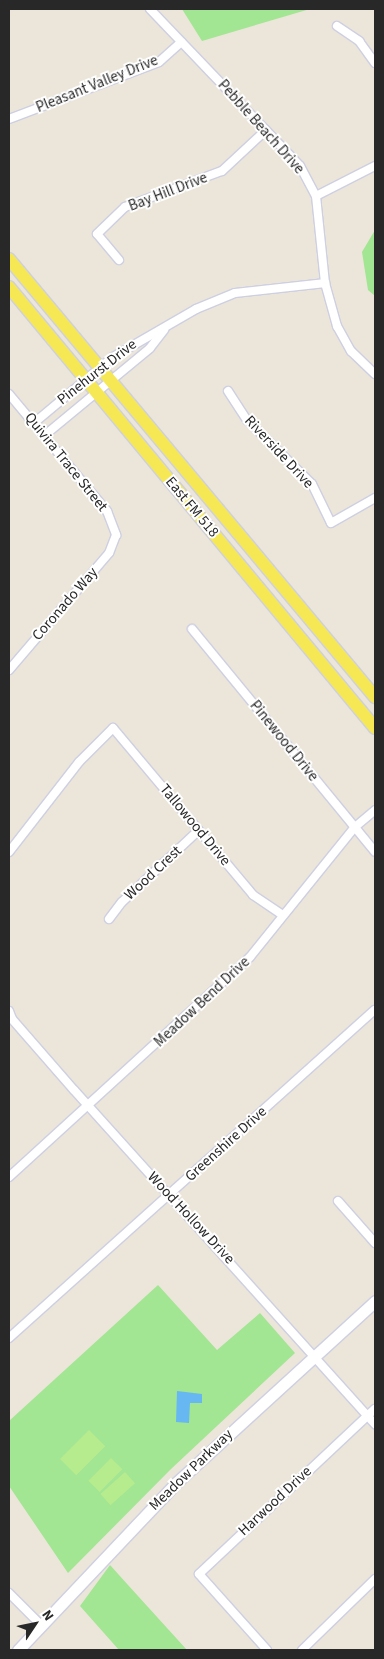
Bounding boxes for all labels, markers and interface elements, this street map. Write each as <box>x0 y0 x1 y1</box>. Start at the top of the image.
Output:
street label: Pleasant Valley Drive <box>33 51 161 117</box>
street label: Pebble Beach Drive <box>214 76 308 178</box>
street label: Bay Hill Drive <box>126 169 210 215</box>
street label: Pinehurst Drive <box>54 335 140 409</box>
street label: Quivira Trace Street <box>21 409 111 515</box>
street label: Riverside Drive <box>241 412 317 492</box>
street label: East FM 518 <box>162 473 222 541</box>
street label: Coronado Way <box>28 564 102 644</box>
street label: Pinewood Drive <box>246 697 322 785</box>
street label: Tallowood Drive <box>156 781 234 869</box>
street label: Wood Crest <box>121 842 185 904</box>
street label: Meadow Bend Drive <box>150 953 254 1051</box>
street label: Greenshire Drive <box>182 1103 270 1185</box>
street label: Wood Hollow Drive <box>144 1168 238 1268</box>
street label: Meadow Parkway <box>145 1426 237 1514</box>
street label: Harwood Drive <box>235 1462 315 1540</box>
north arrow <box>10 1599 60 1649</box>
text: N <box>37 1606 58 1625</box>

